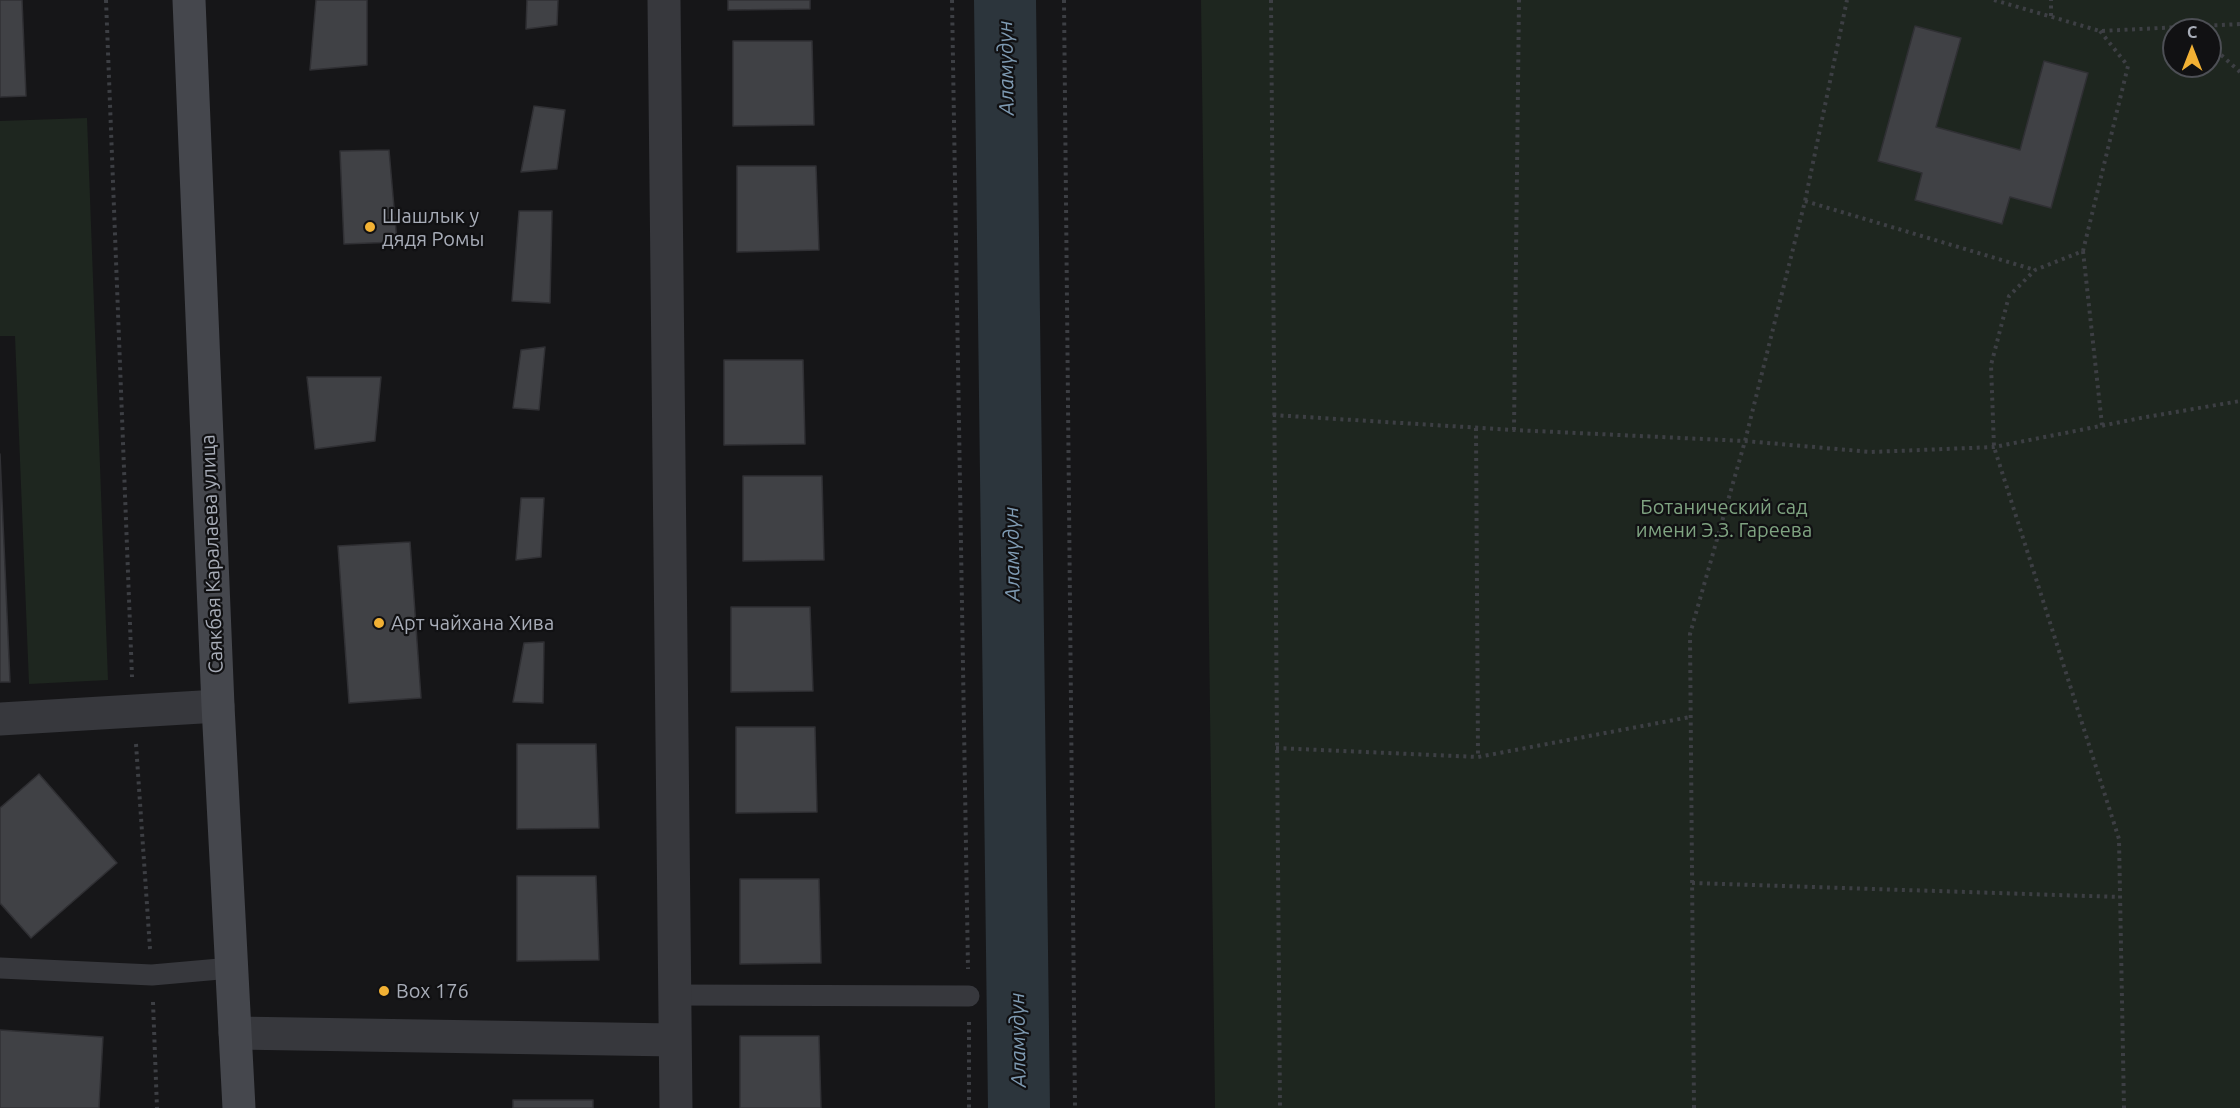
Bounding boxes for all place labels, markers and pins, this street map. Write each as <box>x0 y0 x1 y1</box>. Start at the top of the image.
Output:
place label: Шашлык у дядя Ромы <box>382 204 484 251</box>
marker: Шашлык у дядя Ромы <box>363 220 377 234</box>
place label: Арт чайхана Хива <box>391 611 554 635</box>
marker: Арт чайхана Хива <box>372 616 386 630</box>
place label: Box 176 <box>396 979 469 1003</box>
marker: Box 176 <box>377 984 391 998</box>

